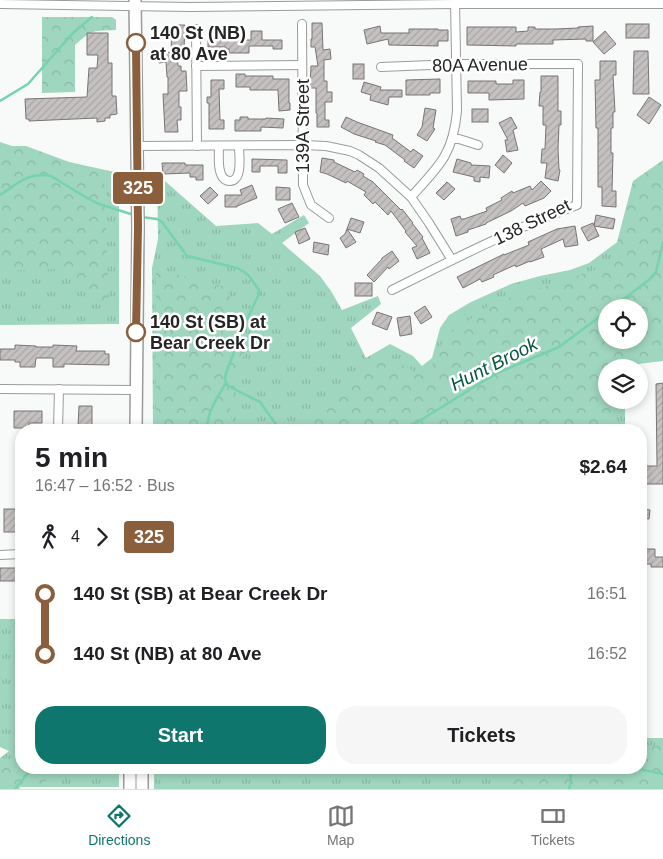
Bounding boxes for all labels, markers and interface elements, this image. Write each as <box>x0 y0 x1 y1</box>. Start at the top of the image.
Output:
place label: 140 St (NB) at 80 Ave <box>150 23 246 64</box>
marker: 140 St (NB) at 80 Ave <box>126 33 146 53</box>
street label: 80A Avenue <box>432 54 528 76</box>
street label: 139A Street <box>293 79 313 173</box>
line badge: 325 <box>109 172 167 204</box>
text: 325 <box>123 178 153 198</box>
street label: 138 Street <box>490 195 574 249</box>
map controls <box>598 299 648 409</box>
button: locate <box>598 299 648 349</box>
place label: 140 St (SB) at Bear Creek Dr <box>150 312 270 353</box>
marker: 140 St (SB) at Bear Creek Dr <box>126 322 146 342</box>
water label: Hunt Brook <box>447 332 542 395</box>
button: layers <box>598 359 648 409</box>
text: 5 min <box>35 442 108 473</box>
text: $2.64 <box>579 456 627 477</box>
text: 16:47 – 16:52 · Bus <box>35 477 175 494</box>
icon: walk <box>35 523 63 551</box>
icon: forward <box>88 523 116 551</box>
text: 325 <box>134 527 164 547</box>
text: 4 <box>71 528 80 545</box>
text: 140 St (SB) at Bear Creek Dr <box>73 583 328 604</box>
text: 16:51 <box>587 585 627 602</box>
text: 140 St (NB) at 80 Ave <box>73 643 262 664</box>
text: 16:52 <box>587 645 627 662</box>
button: Start <box>35 706 326 764</box>
button: Tickets <box>336 706 627 764</box>
tab: Directions <box>88 802 150 848</box>
tab: Map <box>327 802 355 848</box>
tab: Tickets <box>531 802 575 848</box>

